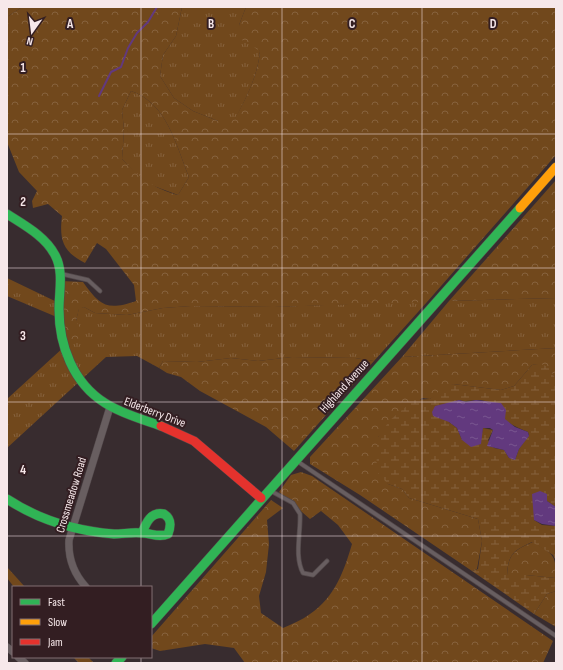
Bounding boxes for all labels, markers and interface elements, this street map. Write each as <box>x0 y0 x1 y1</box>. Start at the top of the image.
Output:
north arrow <box>12 12 52 52</box>
text: A <box>66 16 74 32</box>
text: B <box>208 16 214 32</box>
text: C <box>349 16 356 32</box>
text: D <box>490 16 497 32</box>
text: N <box>25 34 34 48</box>
text: 1 <box>20 60 26 76</box>
text: 2 <box>20 194 26 210</box>
text: 3 <box>20 328 26 344</box>
street label: Highland Avenue <box>317 356 372 416</box>
street label: Elderberry Drive <box>122 394 188 431</box>
street label: Crossmeadow Road <box>53 456 90 535</box>
text: 4 <box>20 462 26 478</box>
legend <box>12 586 152 658</box>
text: Fast <box>48 595 65 610</box>
text: Slow <box>48 615 67 630</box>
text: Jam <box>47 635 63 650</box>

